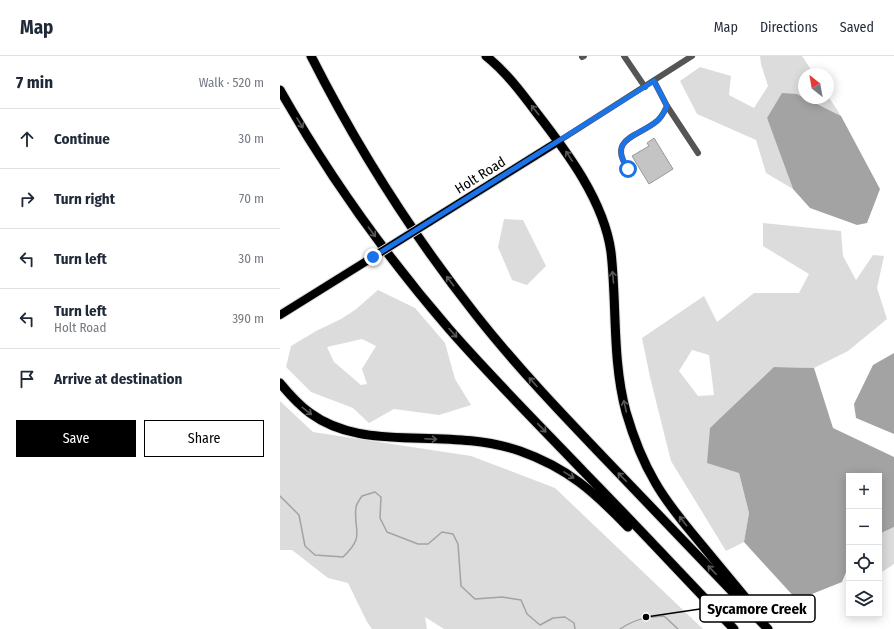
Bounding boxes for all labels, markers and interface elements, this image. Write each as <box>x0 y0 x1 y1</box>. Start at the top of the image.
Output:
text: Map <box>20 16 53 39</box>
text: Map <box>714 19 738 36</box>
text: Directions <box>760 19 818 36</box>
text: Saved <box>840 19 874 36</box>
north arrow <box>798 68 834 104</box>
text: 7 min <box>16 72 53 93</box>
text: Walk · 520 m <box>199 75 264 90</box>
one-way arrow <box>531 105 539 116</box>
one-way arrow <box>296 117 304 129</box>
icon: ahead <box>16 128 38 150</box>
text: Continue <box>54 130 110 148</box>
text: 30 m <box>238 131 264 146</box>
one-way arrow <box>565 151 573 162</box>
street label: Holt Road <box>452 153 509 198</box>
route start <box>619 160 637 178</box>
icon: right <box>16 188 38 210</box>
text: Turn right <box>54 190 115 208</box>
text: 70 m <box>239 191 264 206</box>
one-way arrow <box>367 226 376 237</box>
icon: left <box>16 248 38 270</box>
route end <box>364 248 382 266</box>
text: Turn left <box>54 250 107 268</box>
text: 30 m <box>238 251 264 266</box>
one-way arrow <box>609 271 617 284</box>
one-way arrow <box>446 276 455 287</box>
text: Turn left <box>54 302 107 320</box>
icon: left <box>16 308 38 330</box>
text: 390 m <box>232 311 264 326</box>
text: Holt Road <box>54 320 106 335</box>
one-way arrow <box>448 328 458 338</box>
icon: arrive <box>16 368 38 390</box>
text: Arrive at destination <box>54 370 182 388</box>
one-way arrow <box>528 377 537 387</box>
one-way arrow <box>621 400 628 413</box>
one-way arrow <box>302 407 313 415</box>
button: Save <box>16 420 136 457</box>
button: Share <box>144 420 264 457</box>
one-way arrow <box>537 423 546 433</box>
one-way arrow <box>424 435 437 443</box>
one-way arrow <box>563 471 575 479</box>
one-way arrow <box>617 472 627 482</box>
map controls <box>846 473 882 617</box>
button: + <box>846 473 882 509</box>
button: − <box>846 509 882 545</box>
one-way arrow <box>678 516 687 527</box>
button: locate <box>846 545 882 581</box>
one-way arrow <box>708 566 717 576</box>
button: layers <box>846 581 882 617</box>
callout: Sycamore Creek <box>700 595 815 622</box>
text: Sycamore Creek <box>707 600 807 618</box>

